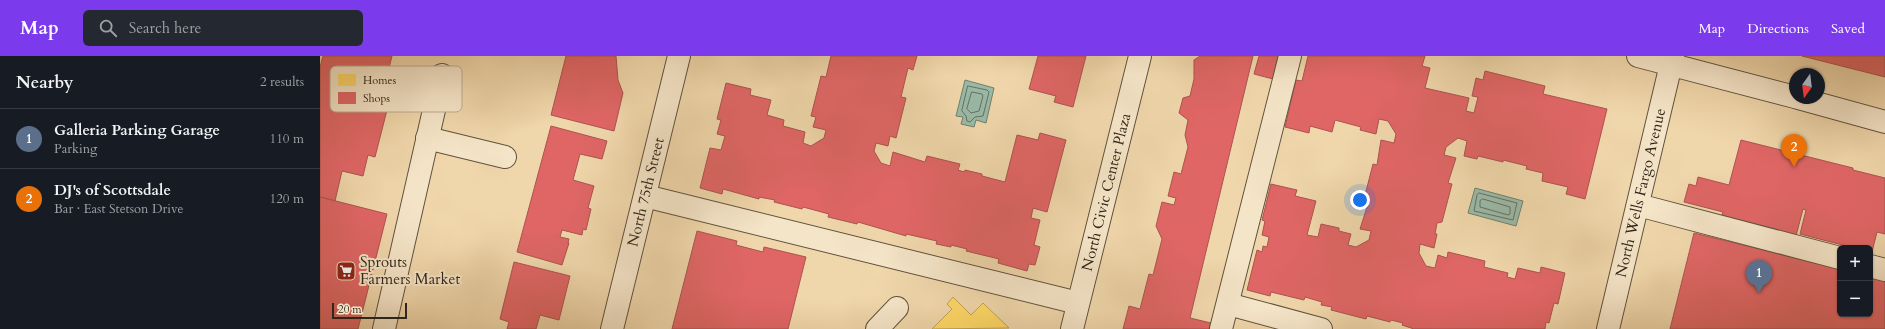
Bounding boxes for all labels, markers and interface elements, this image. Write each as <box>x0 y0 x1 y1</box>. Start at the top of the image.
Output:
search box <box>83 10 363 46</box>
text: Map <box>20 15 59 41</box>
icon: search <box>97 17 119 39</box>
text: Search here <box>129 18 201 38</box>
text: Map <box>1699 19 1725 38</box>
text: Directions <box>1747 19 1809 38</box>
text: Saved <box>1831 19 1865 38</box>
legend <box>330 66 462 112</box>
north arrow <box>1789 68 1825 104</box>
text: Nearby <box>16 71 73 94</box>
text: 2 results <box>260 73 304 91</box>
text: Homes <box>363 73 396 88</box>
text: Shops <box>363 91 390 106</box>
street label: North Wells Fargo Avenue <box>1611 106 1670 279</box>
street label: North Civic Center Plaza <box>1077 111 1135 273</box>
text: Galleria Parking Garage <box>54 120 220 140</box>
text: 1 <box>26 130 32 148</box>
text: 110 m <box>270 130 304 148</box>
pin: 2 <box>1781 134 1807 167</box>
street label: North 75th Street <box>623 135 669 249</box>
text: Parking <box>54 140 97 158</box>
text: DJ's of Scottsdale <box>54 180 171 200</box>
text: 2 <box>26 190 32 208</box>
text: 120 m <box>270 190 304 208</box>
your location <box>1350 190 1370 210</box>
text: Bar · East Stetson Drive <box>54 200 183 218</box>
map controls <box>1837 245 1873 317</box>
button: + <box>1837 245 1873 281</box>
place label: Sprouts Farmers Market <box>360 252 460 289</box>
supermarket icon: Sprouts Farmers Market <box>335 260 357 282</box>
pin: 1 <box>1746 260 1772 293</box>
button: − <box>1837 281 1873 317</box>
scale bar <box>332 301 407 320</box>
text: 20 m <box>338 302 362 317</box>

